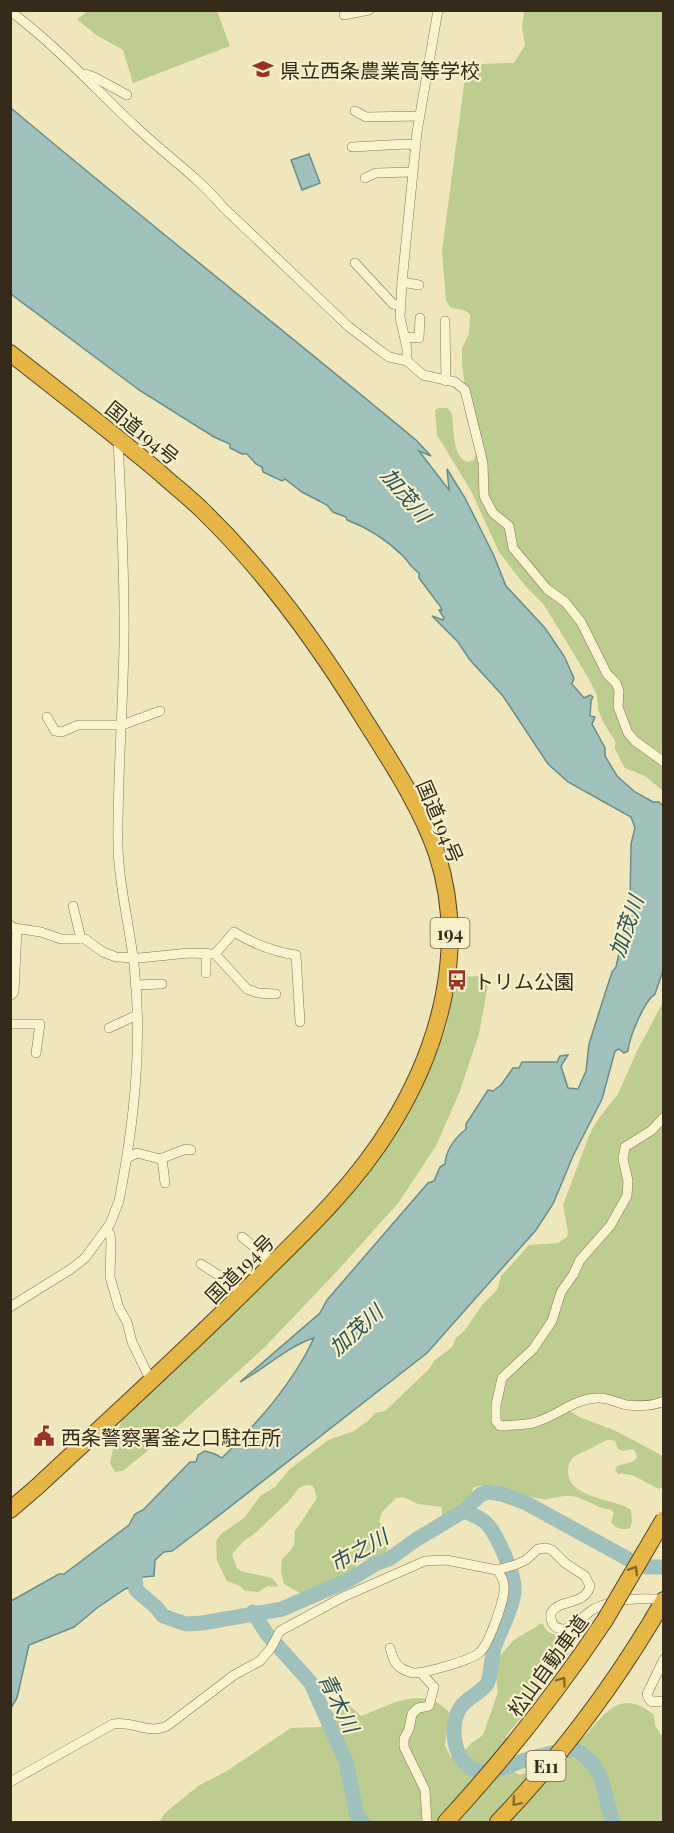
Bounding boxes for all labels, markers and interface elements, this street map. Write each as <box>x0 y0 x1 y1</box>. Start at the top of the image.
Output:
place label: 県立西条農業高等学校 <box>280 56 480 83</box>
school or university icon: 県立西条農業高等学校 <box>251 57 275 81</box>
street label: 国道194号 <box>101 394 185 470</box>
water label: 加茂川 <box>376 461 439 529</box>
street label: 国道194号 <box>411 775 471 867</box>
water label: 加茂川 <box>602 890 649 960</box>
road number: 194 <box>430 918 470 948</box>
place label: トリム公園 <box>474 967 574 994</box>
bus stop icon: トリム公園 <box>445 968 469 992</box>
street label: 国道194号 <box>199 1228 279 1308</box>
water label: 加茂川 <box>322 1296 389 1360</box>
place label: 西条警察署釜之口駐在所 <box>61 1423 281 1450</box>
public building icon: 西条警察署釜之口駐在所 <box>32 1424 56 1448</box>
water label: 市之川 <box>324 1521 394 1577</box>
one-way arrow <box>627 1566 639 1576</box>
street label: 松山自動車道 <box>501 1609 593 1721</box>
water label: 青木川 <box>314 1668 367 1738</box>
one-way arrow <box>555 1677 566 1688</box>
road number: E11 <box>526 1751 566 1781</box>
one-way arrow <box>512 1795 523 1806</box>

